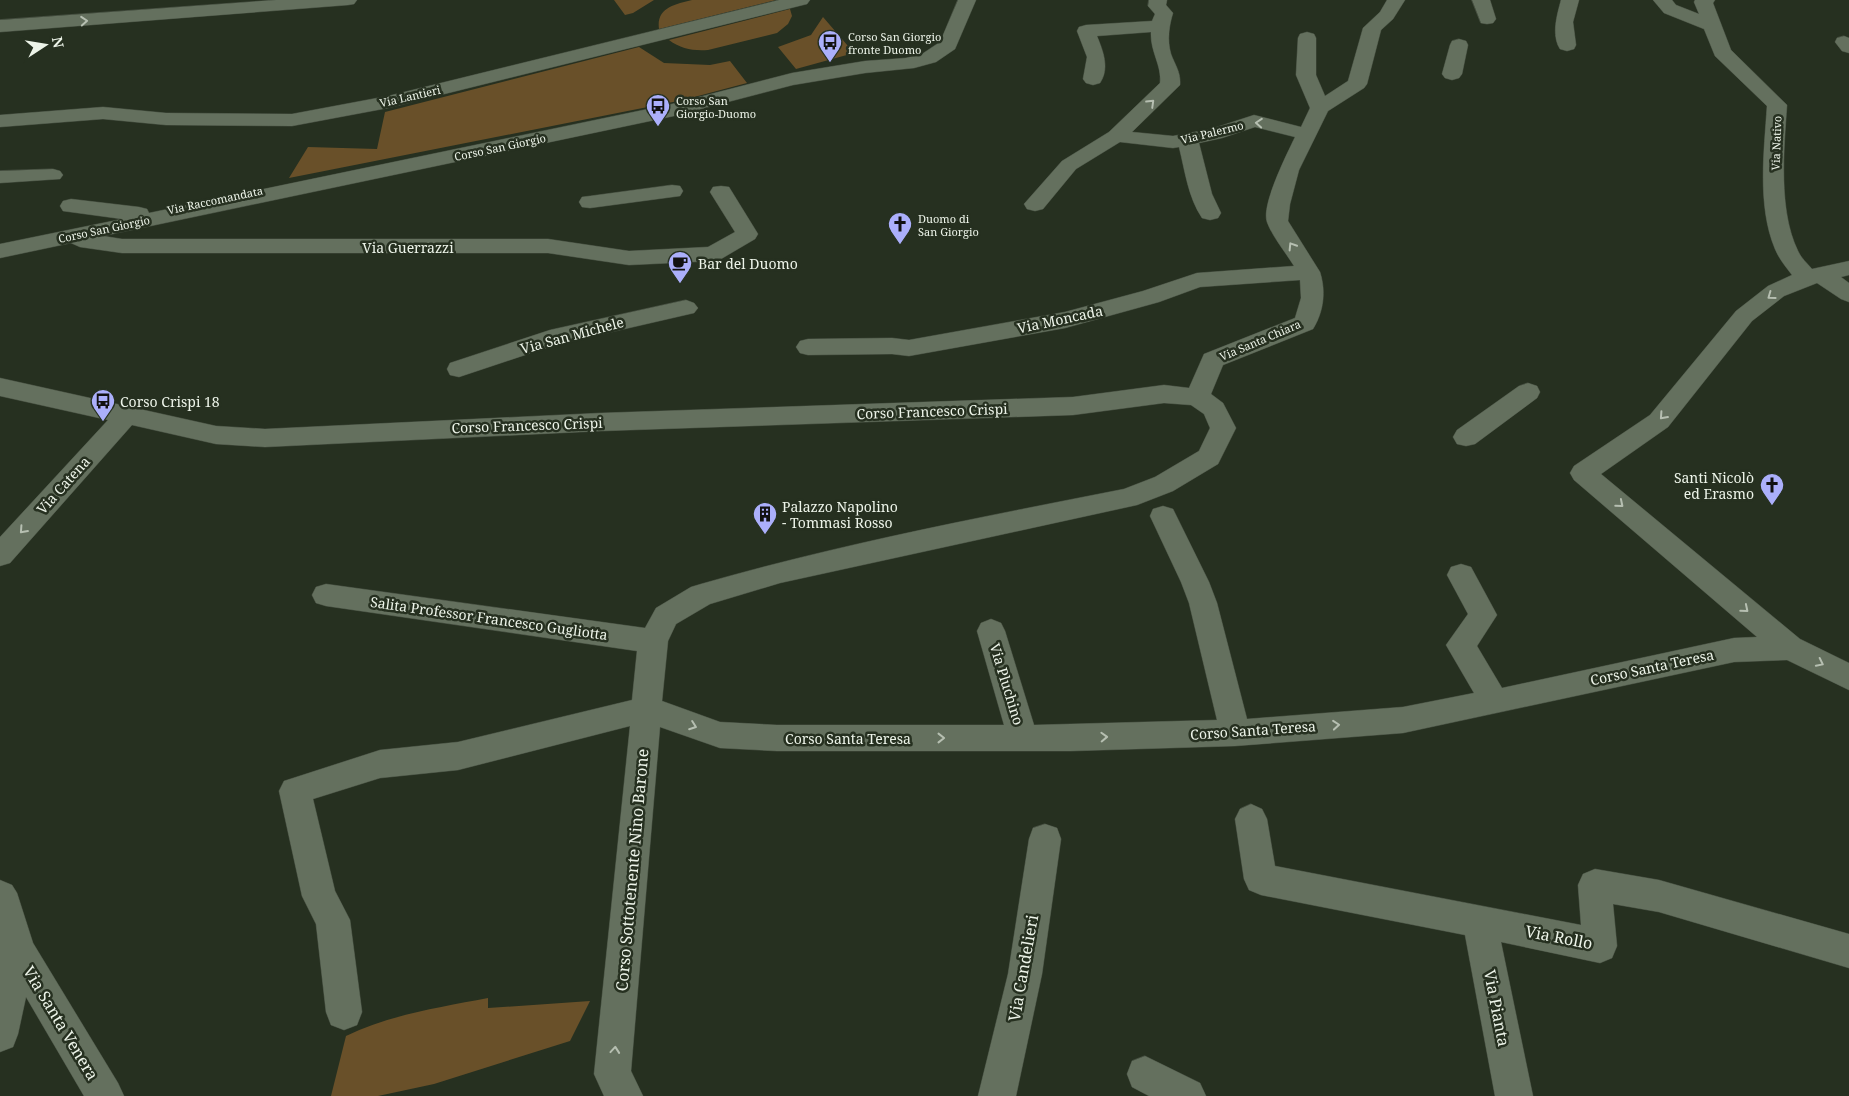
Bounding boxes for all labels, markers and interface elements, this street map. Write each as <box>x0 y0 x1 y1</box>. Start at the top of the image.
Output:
one-way arrow <box>80 15 88 26</box>
north arrow <box>20 20 70 70</box>
bus stop icon: Corso San Giorgio fronte Duomo <box>817 29 843 63</box>
place label: Corso San Giorgio fronte Duomo <box>848 29 941 57</box>
text: N <box>48 35 69 50</box>
street label: Via Lantieri <box>378 82 442 110</box>
bus stop icon: Corso San Giorgio-Duomo <box>645 93 671 127</box>
place label: Corso San Giorgio-Duomo <box>676 93 756 121</box>
one-way arrow <box>1146 100 1155 109</box>
street label: Via Nativo <box>1768 115 1784 171</box>
street label: Via Palermo <box>1179 117 1245 147</box>
one-way arrow <box>1255 118 1263 129</box>
street label: Corso San Giorgio <box>453 130 547 164</box>
street label: Via Raccomandata <box>166 183 264 217</box>
church icon: Duomo di San Giorgio <box>887 211 913 245</box>
place label: Duomo di San Giorgio <box>918 211 979 239</box>
street label: Corso San Giorgio <box>57 212 151 246</box>
street label: Via Guerrazzi <box>362 238 454 257</box>
one-way arrow <box>1289 242 1299 251</box>
cafe icon: Bar del Duomo <box>667 250 693 284</box>
place label: Bar del Duomo <box>698 254 798 273</box>
one-way arrow <box>1768 290 1777 298</box>
street label: Via Moncada <box>1015 301 1105 337</box>
street label: Via San Michele <box>518 312 626 358</box>
street label: Via Santa Chiara <box>1217 316 1303 364</box>
bus stop icon: Corso Crispi 18 <box>90 388 116 422</box>
place label: Corso Crispi 18 <box>120 392 220 411</box>
street label: Corso Francesco Crispi <box>856 399 1008 423</box>
one-way arrow <box>1660 410 1669 419</box>
street label: Corso Francesco Crispi <box>451 413 603 437</box>
street label: Via Catena <box>32 452 94 518</box>
place label: Santi Nicolò ed Erasmo <box>1674 468 1754 503</box>
church icon: Santi Nicolò ed Erasmo <box>1759 472 1785 506</box>
place label: Palazzo Napolino - Tommasi Rosso <box>782 497 898 532</box>
one-way arrow <box>1615 499 1624 508</box>
building icon: Palazzo Napolino - Tommasi Rosso <box>752 501 778 535</box>
one-way arrow <box>20 524 29 533</box>
street label: Salita Professor Francesco Gugliotta <box>369 592 609 644</box>
one-way arrow <box>1739 603 1748 612</box>
street label: Via Pluchino <box>986 641 1028 727</box>
street label: Corso Santa Teresa <box>1588 645 1716 689</box>
one-way arrow <box>1815 657 1824 667</box>
street label: Corso Santa Teresa <box>1190 716 1317 744</box>
one-way arrow <box>688 720 697 730</box>
one-way arrow <box>1332 720 1340 731</box>
street label: Corso Santa Teresa <box>785 729 911 748</box>
one-way arrow <box>1100 732 1108 742</box>
one-way arrow <box>938 733 945 743</box>
street label: Corso Sottotenente Nino Barone <box>610 748 654 992</box>
street label: Via Candelieri <box>1003 913 1043 1023</box>
street label: Via Rollo <box>1524 920 1594 954</box>
street label: Via Santa Venera <box>18 962 104 1084</box>
street label: Via Pianta <box>1479 968 1515 1048</box>
one-way arrow <box>609 1046 620 1054</box>

